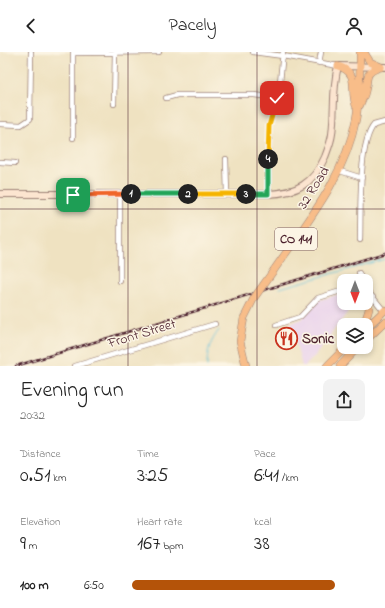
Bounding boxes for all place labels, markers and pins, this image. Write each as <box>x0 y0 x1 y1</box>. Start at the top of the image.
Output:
pin <box>260 81 294 115</box>
pin: 4 <box>258 149 278 169</box>
pin <box>56 178 90 212</box>
pin: 1 <box>121 184 141 204</box>
pin: 2 <box>178 184 198 204</box>
pin: 3 <box>236 184 256 204</box>
restaurant icon: Sonic <box>273 326 299 352</box>
place label: Sonic <box>302 329 335 350</box>

